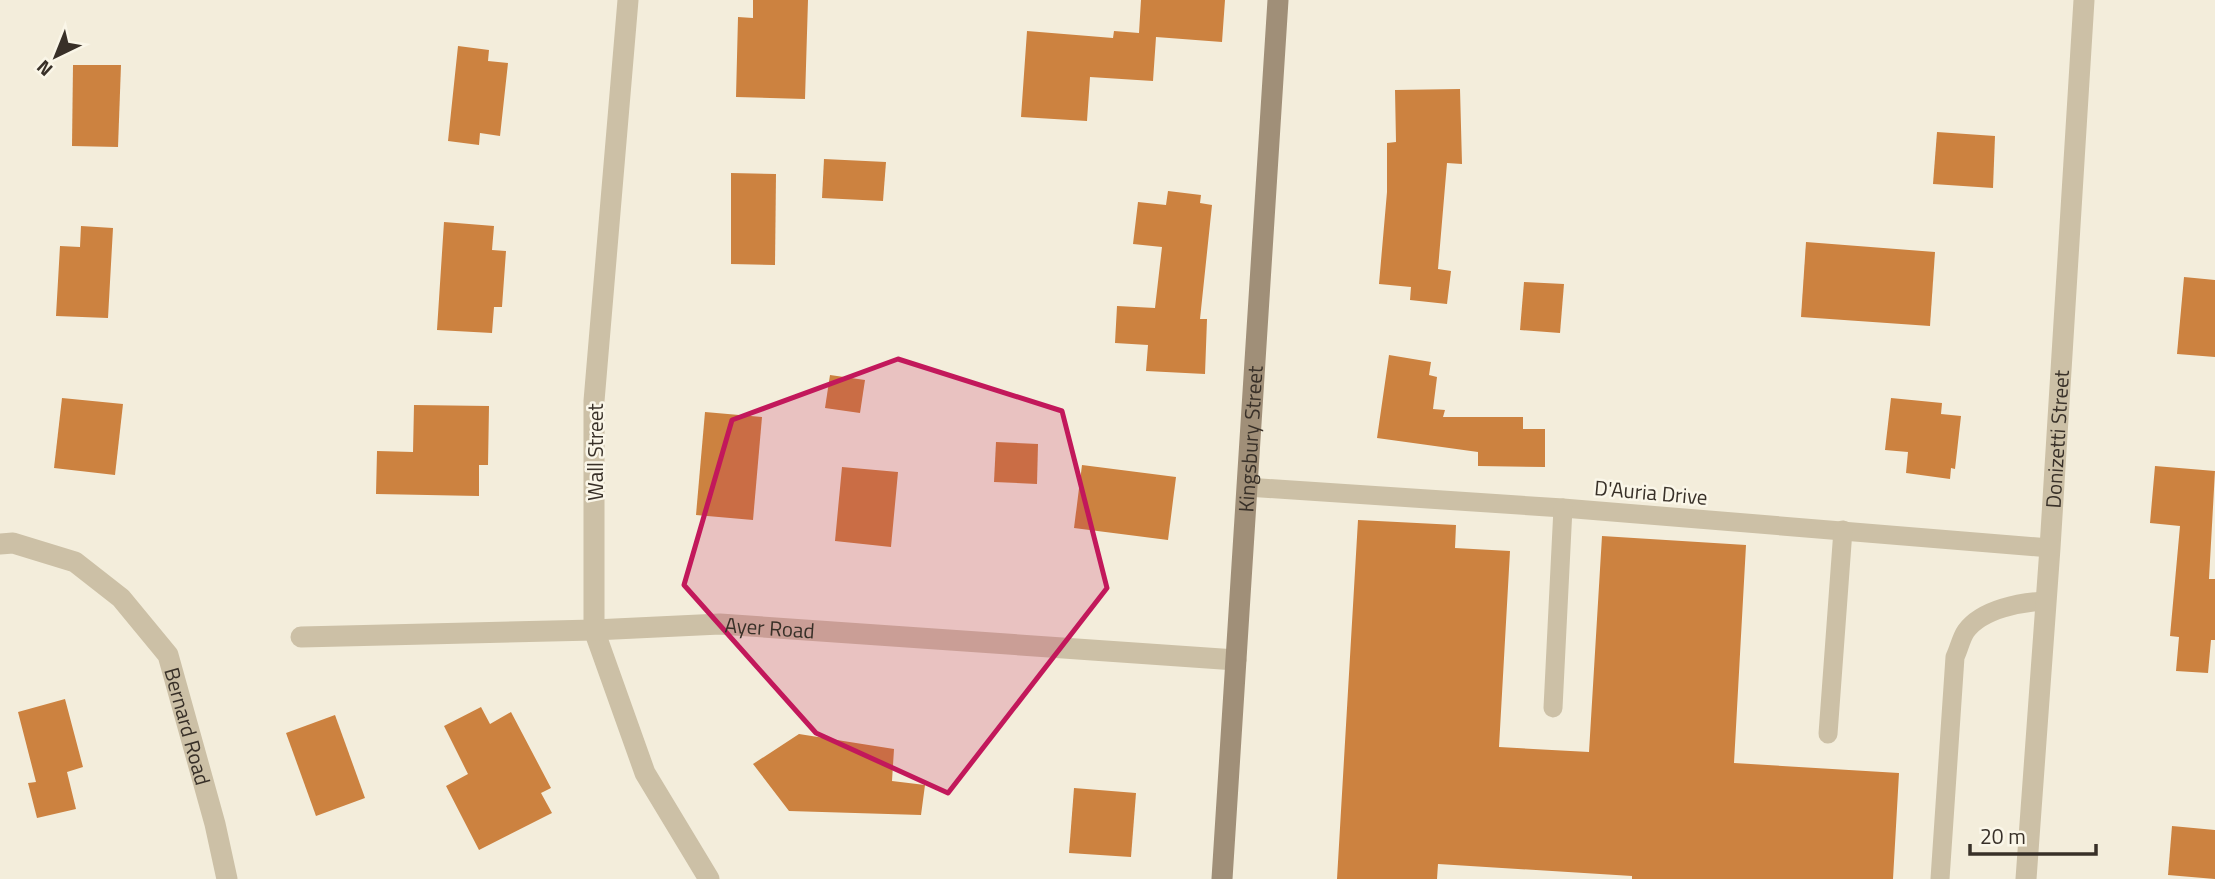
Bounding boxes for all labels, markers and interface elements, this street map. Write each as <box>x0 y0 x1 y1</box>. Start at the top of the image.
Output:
north arrow <box>21 21 91 91</box>
text: N <box>29 54 59 84</box>
street label: Kingsbury Street <box>1229 364 1271 513</box>
street label: Donizetti Street <box>2036 368 2077 509</box>
street label: Wall Street <box>579 403 611 501</box>
street label: D'Auria Drive <box>1593 471 1709 513</box>
street label: Ayer Road <box>724 608 816 647</box>
street label: Bernard Road <box>156 664 219 789</box>
scale bar <box>1970 812 2096 856</box>
text: 20 m <box>1980 820 2026 852</box>

